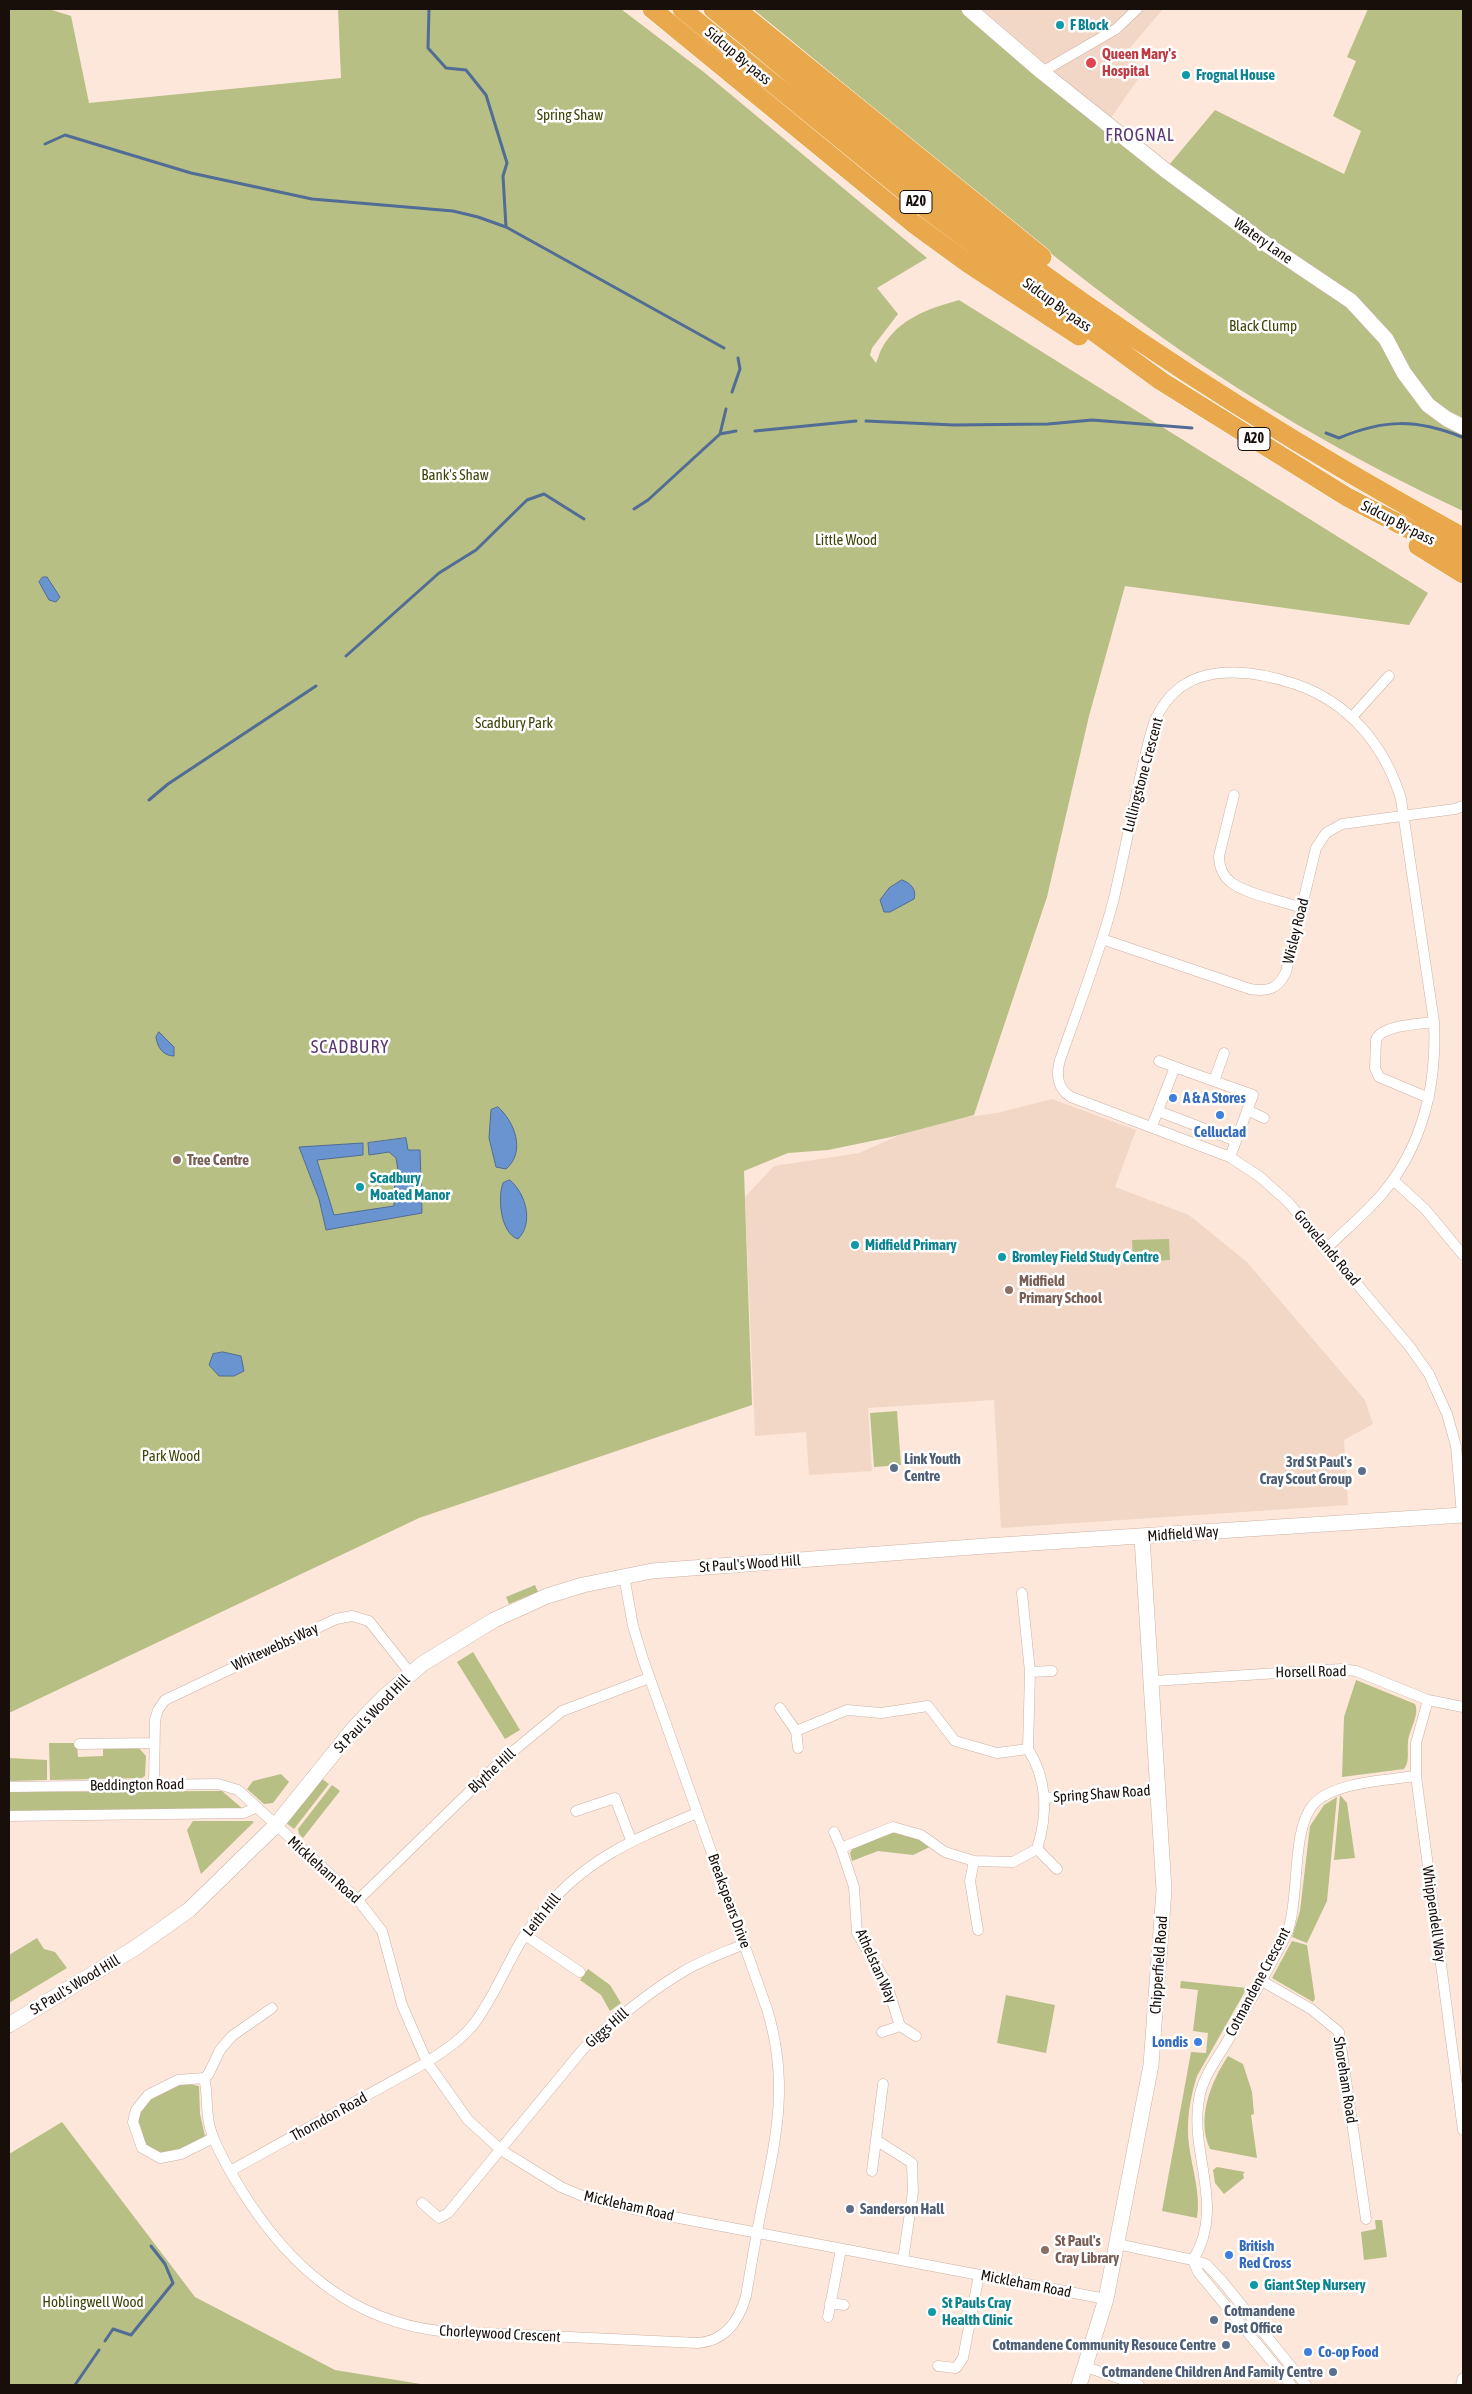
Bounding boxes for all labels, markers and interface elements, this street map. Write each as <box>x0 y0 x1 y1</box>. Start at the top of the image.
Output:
place label: F Block <box>1070 16 1108 34</box>
marker: F Block <box>1054 19 1066 31</box>
street label: Sidcup By-pass <box>701 23 775 89</box>
place label: Queen Mary's Hospital <box>1102 45 1176 80</box>
marker: Queen Mary's Hospital <box>1084 56 1098 70</box>
place label: Frognal House <box>1196 66 1275 84</box>
marker: Frognal House <box>1180 69 1192 81</box>
park label: Spring Shaw <box>537 106 603 124</box>
district label: FROGNAL <box>1104 124 1176 146</box>
road number: A20 <box>900 190 932 213</box>
street label: Watery Lane <box>1230 214 1296 268</box>
street label: Sidcup By-pass <box>1019 274 1095 336</box>
park label: Black Clump <box>1229 317 1297 335</box>
road number: A20 <box>1238 428 1270 450</box>
park label: Bank's Shaw <box>421 466 489 484</box>
street label: Sidcup By-pass <box>1358 497 1438 549</box>
park label: Little Wood <box>815 531 877 549</box>
park label: Scadbury Park <box>475 714 553 732</box>
street label: Lullingstone Crescent <box>1119 716 1167 834</box>
street label: Wisley Road <box>1279 896 1313 966</box>
district label: SCADBURY <box>310 1036 390 1058</box>
place label: A & A Stores <box>1183 1089 1246 1107</box>
marker: A & A Stores <box>1167 1092 1179 1104</box>
marker: Celluclad <box>1214 1109 1226 1121</box>
place label: Celluclad <box>1194 1123 1246 1141</box>
place label: Tree Centre <box>187 1151 249 1169</box>
marker: Tree Centre <box>171 1154 183 1166</box>
place label: Scadbury Moated Manor <box>370 1169 450 1204</box>
marker: Scadbury Moated Manor <box>354 1181 366 1193</box>
street label: Grovelands Road <box>1290 1206 1364 1290</box>
place label: Midfield Primary <box>865 1236 957 1254</box>
marker: Midfield Primary <box>849 1239 861 1251</box>
place label: Bromley Field Study Centre <box>1012 1248 1159 1266</box>
marker: Bromley Field Study Centre <box>996 1251 1008 1263</box>
place label: Midfield Primary School <box>1019 1272 1102 1307</box>
marker: Midfield Primary School <box>1003 1284 1015 1296</box>
park label: Park Wood <box>142 1447 200 1465</box>
place label: Link Youth Centre <box>904 1450 961 1485</box>
place label: 3rd St Paul's Cray Scout Group <box>1260 1453 1352 1488</box>
marker: Link Youth Centre <box>888 1462 900 1474</box>
marker: 3rd St Paul's Cray Scout Group <box>1356 1465 1368 1477</box>
street label: Midfield Way <box>1147 1523 1219 1545</box>
street label: St Paul's Wood Hill <box>699 1551 801 1577</box>
street label: Whitewebbs Way <box>229 1619 321 1675</box>
street label: Horsell Road <box>1275 1662 1347 1682</box>
street label: St Paul's Wood Hill <box>330 1671 414 1757</box>
street label: Blythe Hill <box>465 1745 519 1797</box>
street label: Beddington Road <box>90 1775 184 1795</box>
street label: Spring Shaw Road <box>1053 1782 1151 1806</box>
street label: Mickleham Road <box>284 1833 364 1907</box>
street label: Breakspears Drive <box>704 1851 754 1951</box>
street label: Whippendell Way <box>1418 1865 1450 1963</box>
street label: Leith Hill <box>519 1890 565 1940</box>
street label: Chipperfield Road <box>1147 1915 1171 2015</box>
street label: Cotmandene Crescent <box>1222 1925 1294 2039</box>
street label: Athelstan Way <box>852 1926 900 2006</box>
street label: St Paul's Wood Hill <box>27 1951 123 2019</box>
street label: Giggs Hill <box>582 2004 632 2052</box>
place label: Londis <box>1152 2033 1188 2051</box>
street label: Shoreham Road <box>1329 2035 1361 2125</box>
marker: Londis <box>1192 2036 1204 2048</box>
street label: Thorndon Road <box>288 2089 370 2145</box>
street label: Mickleham Road <box>582 2187 676 2225</box>
place label: Sanderson Hall <box>860 2200 944 2218</box>
marker: Sanderson Hall <box>844 2203 856 2215</box>
place label: St Paul's Cray Library <box>1055 2232 1119 2267</box>
place label: British Red Cross <box>1239 2237 1291 2272</box>
marker: St Paul's Cray Library <box>1039 2244 1051 2256</box>
marker: British Red Cross <box>1223 2249 1235 2261</box>
street label: Mickleham Road <box>979 2266 1073 2302</box>
place label: Giant Step Nursery <box>1264 2276 1366 2294</box>
marker: Giant Step Nursery <box>1248 2279 1260 2291</box>
park label: Hoblingwell Wood <box>42 2293 144 2311</box>
place label: St Pauls Cray Health Clinic <box>942 2294 1013 2329</box>
place label: Cotmandene Post Office <box>1224 2302 1295 2337</box>
marker: St Pauls Cray Health Clinic <box>926 2306 938 2318</box>
marker: Cotmandene Post Office <box>1208 2314 1220 2326</box>
street label: Chorleywood Crescent <box>439 2322 561 2346</box>
place label: Cotmandene Community Resouce Centre <box>992 2336 1216 2354</box>
marker: Cotmandene Community Resouce Centre <box>1220 2339 1232 2351</box>
place label: Co-op Food <box>1318 2343 1379 2361</box>
marker: Co-op Food <box>1302 2346 1314 2358</box>
place label: Cotmandene Children And Family Centre <box>1102 2363 1323 2381</box>
marker: Cotmandene Children And Family Centre <box>1327 2366 1339 2378</box>

